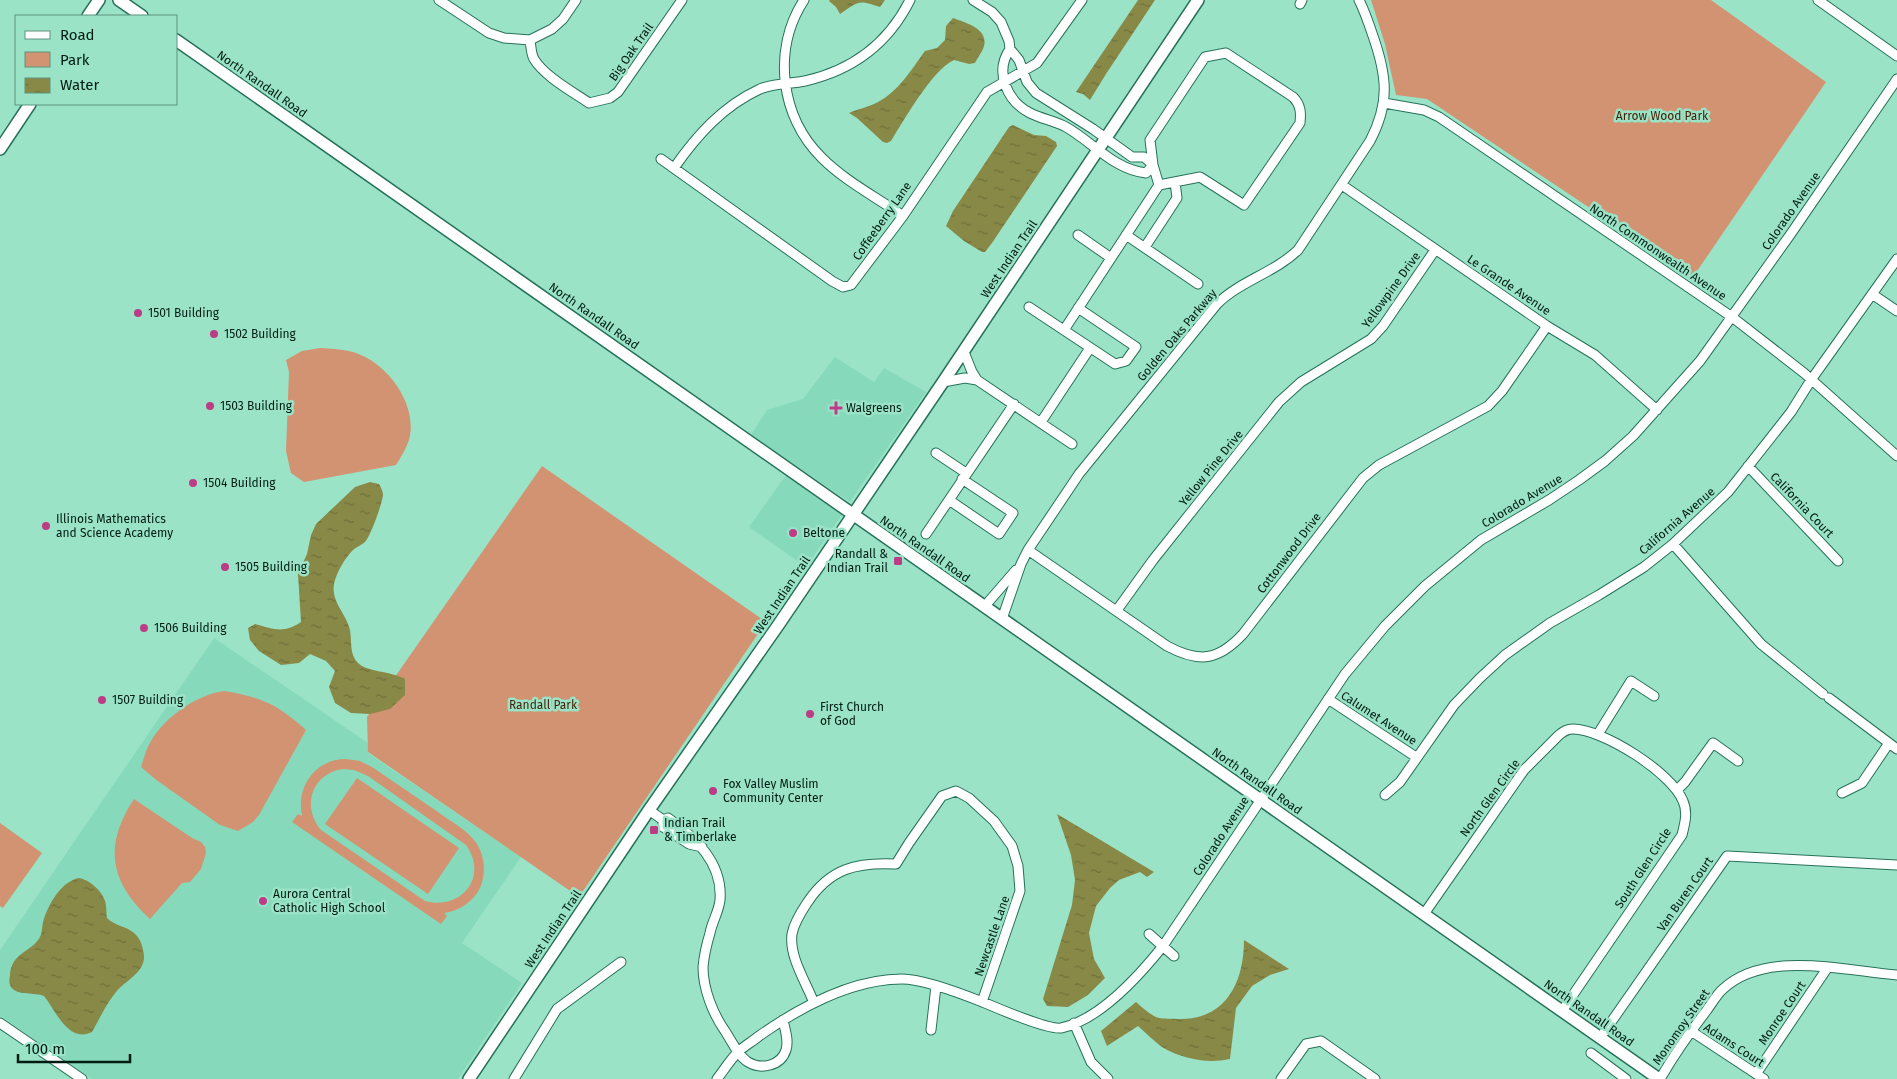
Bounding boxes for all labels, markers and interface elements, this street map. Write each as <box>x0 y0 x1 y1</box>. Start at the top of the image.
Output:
legend <box>15 15 178 105</box>
street label: Big Oak Trail <box>606 20 656 84</box>
text: Road <box>60 26 95 44</box>
street label: North Randall Road <box>214 48 310 120</box>
text: Park <box>60 51 90 69</box>
text: Water <box>60 76 99 94</box>
park label: Arrow Wood Park <box>1616 109 1709 123</box>
street label: Colorado Avenue <box>1759 169 1823 253</box>
street label: Coffeeberry Lane <box>850 179 914 263</box>
street label: North Commonwealth Avenue <box>1587 201 1729 303</box>
street label: West Indian Trail <box>978 217 1040 301</box>
street label: Yellowpine Drive <box>1359 249 1423 331</box>
street label: Le Grande Avenue <box>1465 252 1553 318</box>
street label: North Randall Road <box>546 280 642 352</box>
street label: Golden Oaks Parkway <box>1134 286 1220 384</box>
place label: 1501 Building <box>148 306 220 320</box>
marker: 1501 Building <box>132 307 144 319</box>
place label: 1502 Building <box>224 327 297 341</box>
marker: 1502 Building <box>208 328 220 340</box>
place label: 1503 Building <box>220 399 293 413</box>
marker: 1503 Building <box>204 400 216 412</box>
place label: Walgreens <box>846 401 902 415</box>
marker: Walgreens <box>830 402 842 414</box>
street label: Yellow Pine Drive <box>1176 427 1246 509</box>
street label: California Court <box>1767 470 1837 541</box>
street label: Colorado Avenue <box>1479 471 1565 531</box>
place label: 1504 Building <box>203 476 276 490</box>
marker: 1504 Building <box>187 477 199 489</box>
street label: California Avenue <box>1636 484 1718 558</box>
street label: Cottonwood Drive <box>1254 510 1324 596</box>
place label: Illinois Mathematics and Science Academy <box>56 512 173 540</box>
street label: North Randall Road <box>877 513 973 585</box>
marker: Illinois Mathematics and Science Academy <box>40 520 52 532</box>
place label: Beltone <box>803 526 845 540</box>
marker: Beltone <box>787 527 799 539</box>
place label: Randall & Indian Trail <box>827 547 888 575</box>
street label: West Indian Trail <box>751 553 813 637</box>
marker: Randall & Indian Trail <box>892 555 904 567</box>
place label: 1505 Building <box>235 560 308 574</box>
marker: 1505 Building <box>219 561 231 573</box>
place label: 1506 Building <box>154 621 227 635</box>
marker: 1506 Building <box>138 622 150 634</box>
street label: Calumet Avenue <box>1338 688 1420 748</box>
place label: 1507 Building <box>112 693 184 707</box>
marker: 1507 Building <box>96 694 108 706</box>
park label: Randall Park <box>509 698 578 712</box>
place label: First Church of God <box>820 700 884 728</box>
marker: First Church of God <box>804 708 816 720</box>
street label: North Randall Road <box>1209 745 1305 817</box>
street label: North Glen Circle <box>1457 757 1523 839</box>
place label: Fox Valley Muslim Community Center <box>723 777 824 805</box>
marker: Fox Valley Muslim Community Center <box>707 785 719 797</box>
street label: Colorado Avenue <box>1190 794 1252 878</box>
place label: Indian Trail & Timberlake <box>664 816 737 844</box>
marker: Indian Trail & Timberlake <box>648 824 660 836</box>
street label: South Glen Circle <box>1612 825 1674 911</box>
street label: Van Buren Court <box>1654 854 1716 934</box>
place label: Aurora Central Catholic High School <box>273 887 386 915</box>
street label: West Indian Trail <box>522 887 584 971</box>
street label: Newcastle Lane <box>972 894 1012 978</box>
marker: Aurora Central Catholic High School <box>257 895 269 907</box>
street label: North Randall Road <box>1541 977 1637 1049</box>
street label: Monroe Court <box>1756 978 1809 1048</box>
street label: Monomoy Street <box>1650 986 1713 1068</box>
street label: Adams Court <box>1701 1020 1767 1070</box>
scale bar <box>18 1032 130 1064</box>
text: 100 m <box>25 1040 65 1058</box>

